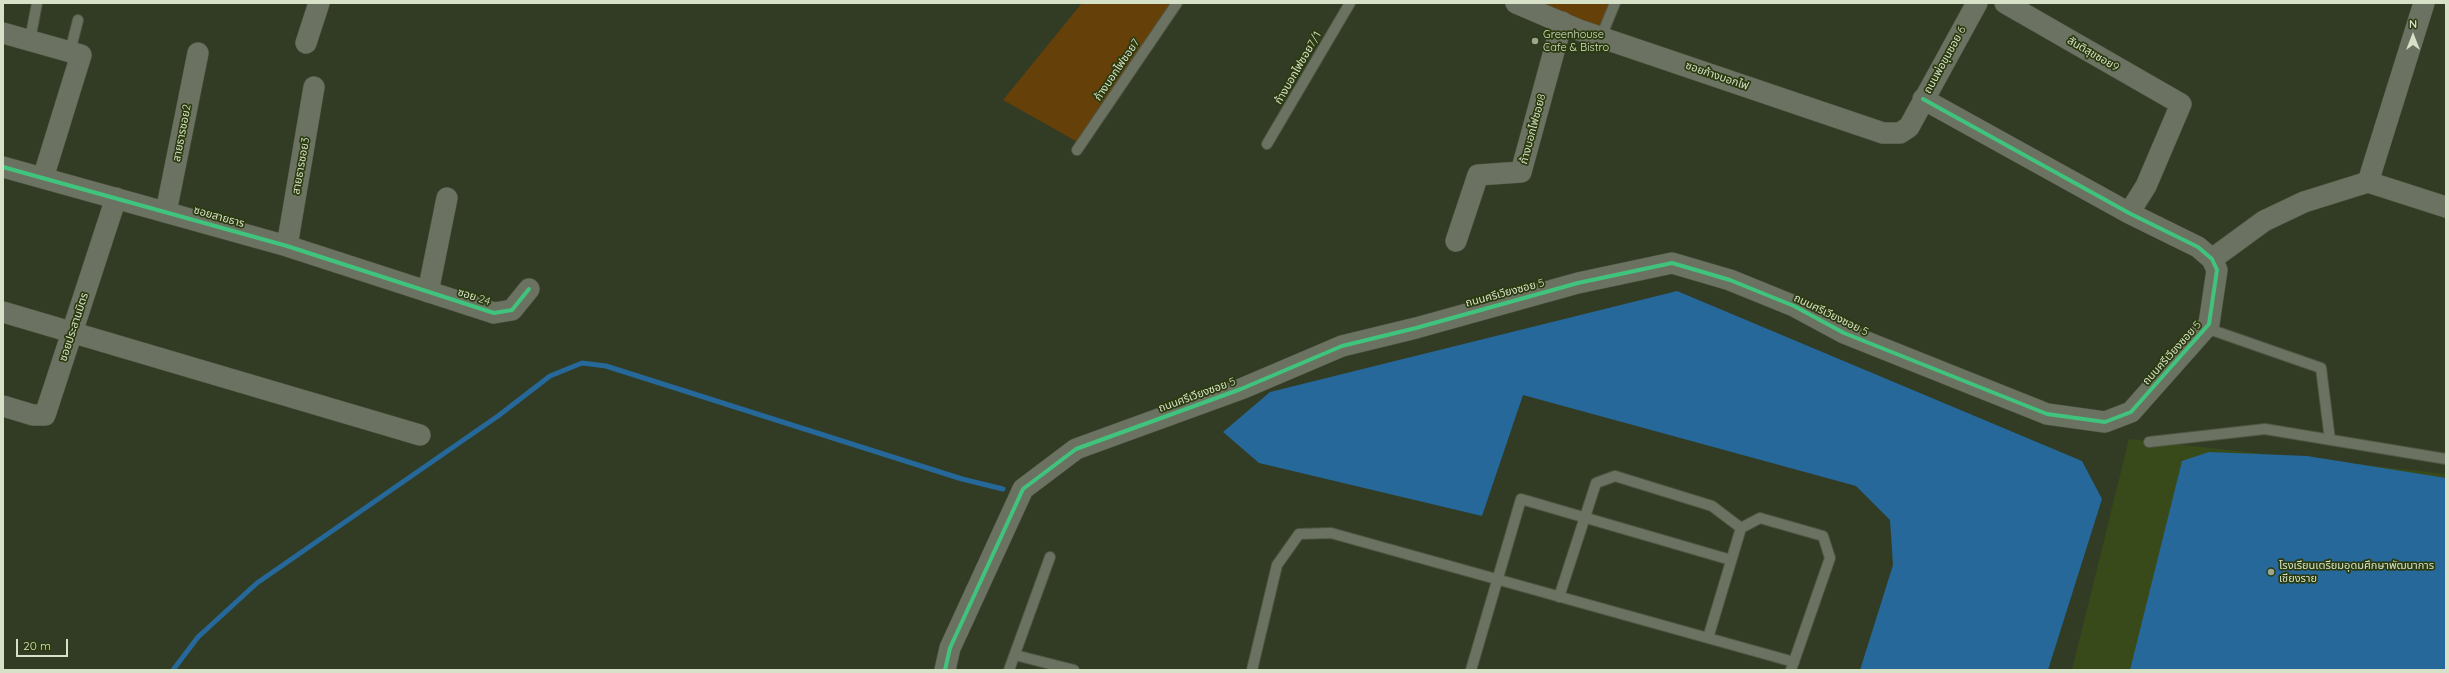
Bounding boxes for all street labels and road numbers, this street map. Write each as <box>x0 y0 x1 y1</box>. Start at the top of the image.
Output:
street label: ถนนพ่อขุนซอย 6 <box>1921 24 1969 96</box>
street label: ก้างบอกไฟซอย7/1 <box>1272 29 1324 107</box>
street label: สันติสุขซอย9 <box>2065 34 2121 74</box>
street label: ก้างบอกไฟซอย7 <box>1091 37 1143 103</box>
street label: ซอยก้างบอกไฟ <box>1684 59 1750 93</box>
street label: ก้างบอกไฟซอย8 <box>1517 92 1549 166</box>
street label: สายธารซอย2 <box>170 103 194 163</box>
street label: สายธารซอย3 <box>289 136 313 196</box>
street label: ซอยสายธาร <box>192 203 246 231</box>
street label: ถนนศรีเวียงซอย 5 <box>1464 276 1546 310</box>
street label: ซอย 24 <box>456 286 492 308</box>
street label: ซอยประสานมิตร <box>57 291 91 363</box>
street label: ถนนศรีเวียงซอย 5 <box>1792 291 1870 339</box>
street label: ถนนศรีเวียงซอย 5 <box>2140 318 2204 388</box>
street label: ถนนศรีเวียงซอย 5 <box>1157 375 1237 415</box>

